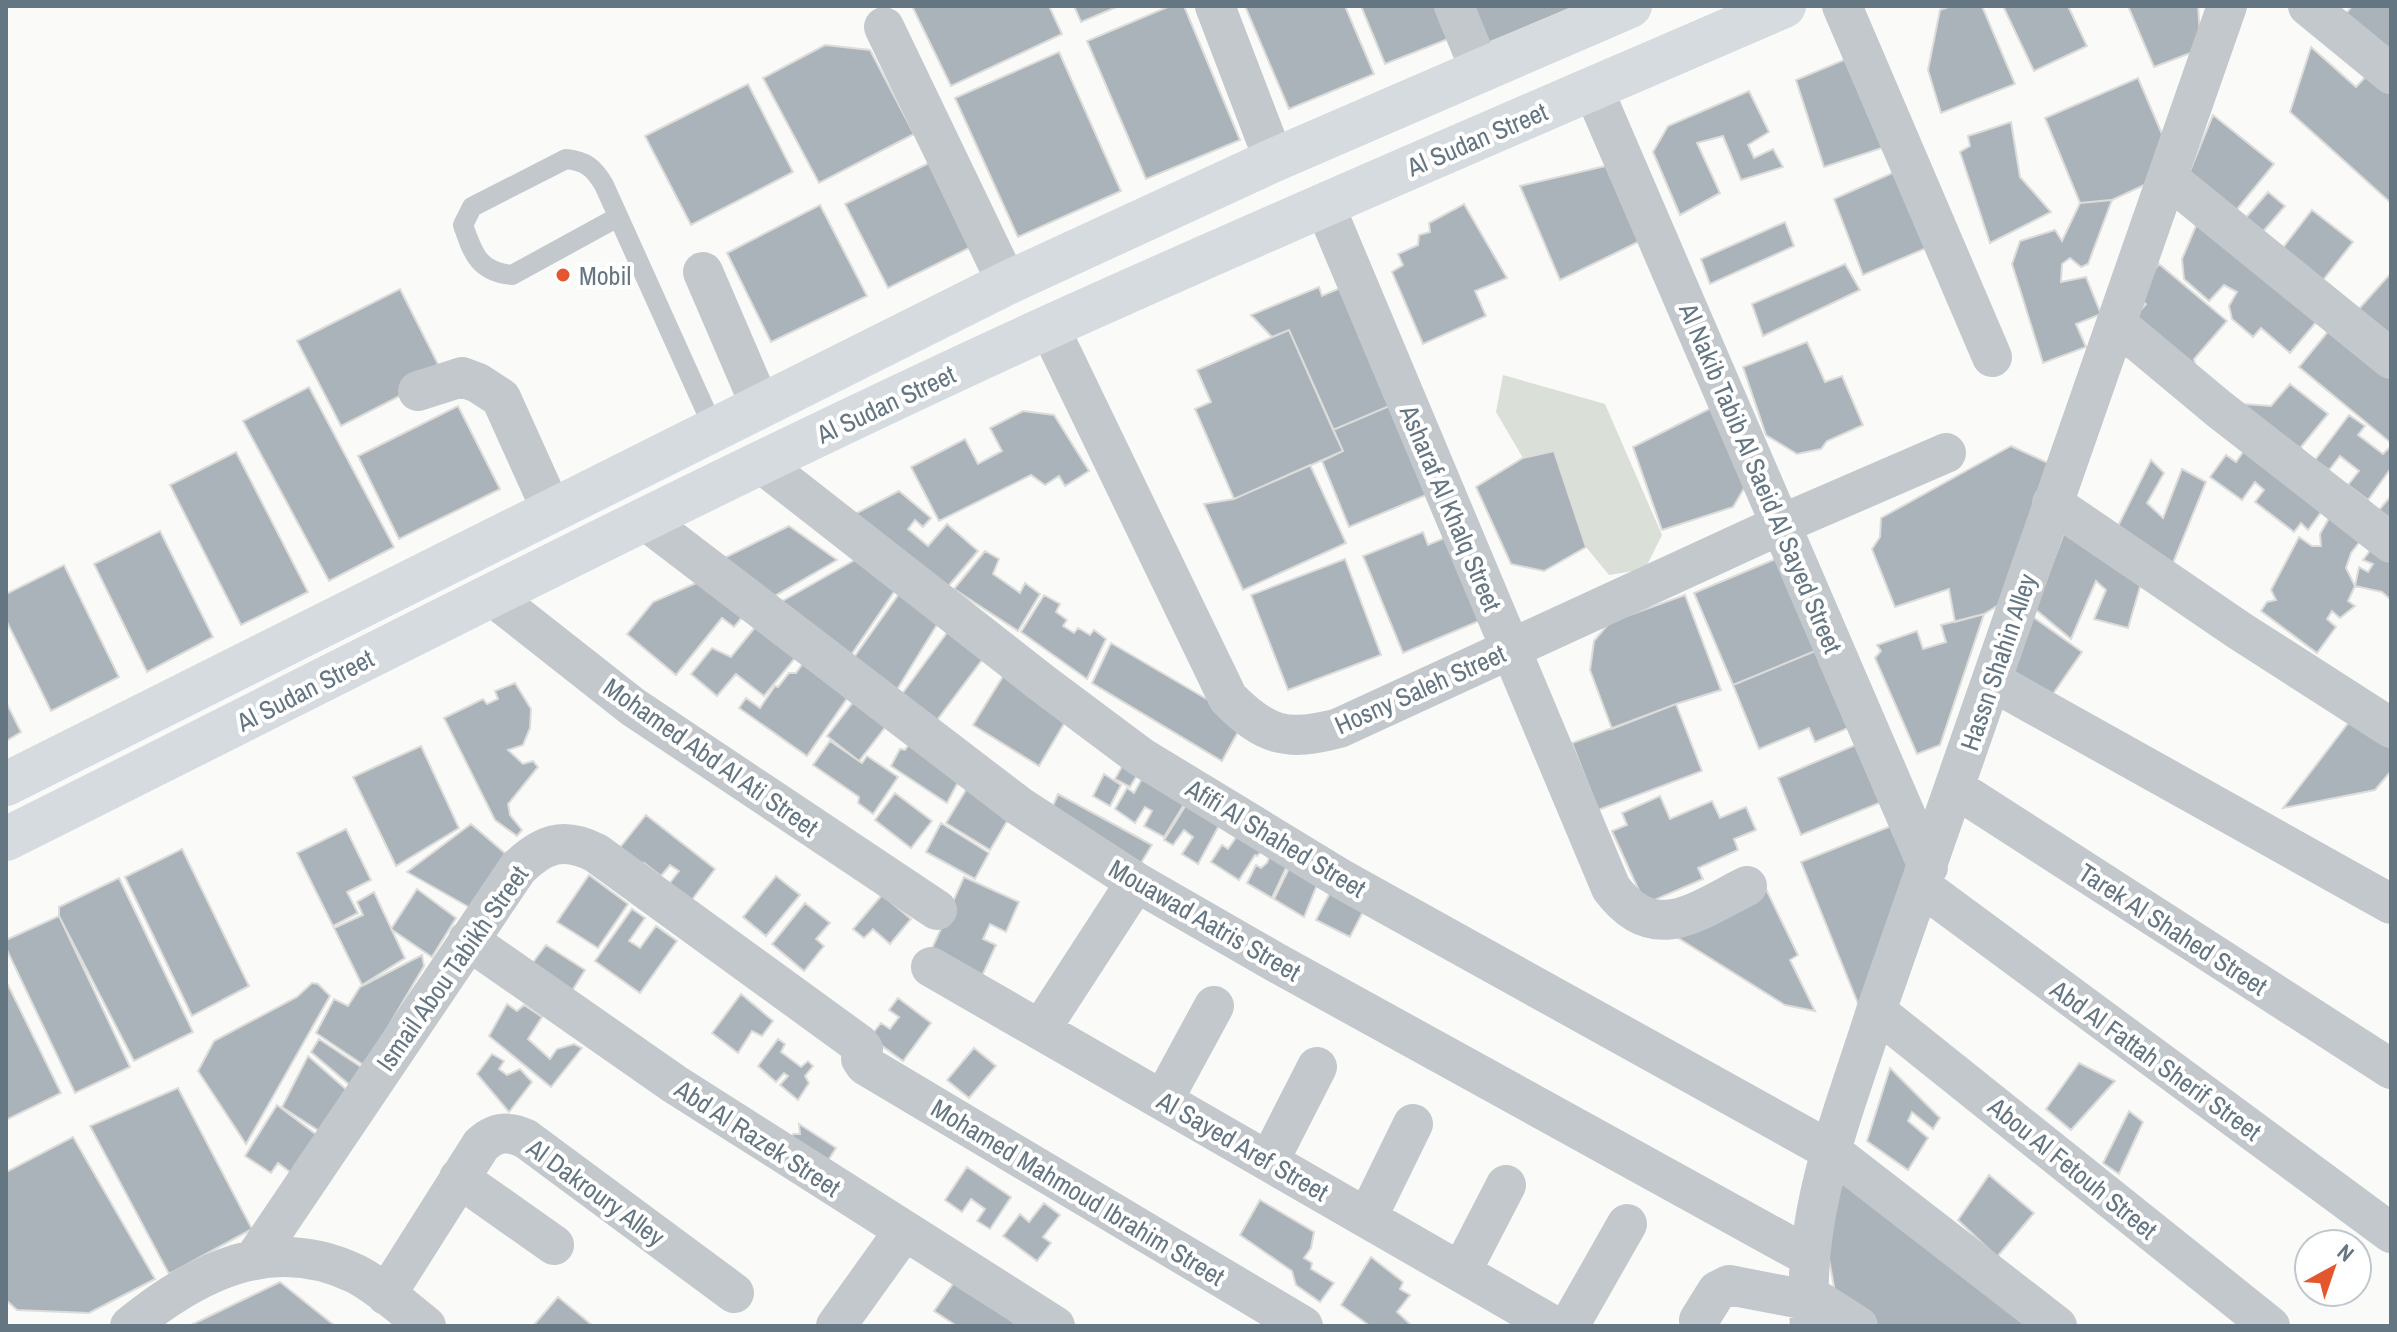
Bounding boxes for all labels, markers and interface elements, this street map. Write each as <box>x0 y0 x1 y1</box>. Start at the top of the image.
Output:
street label: Al Sudan Street <box>1400 94 1553 185</box>
place label: Mobil <box>579 258 631 293</box>
marker: Mobil <box>554 266 572 284</box>
street label: Al Nakib Tabib Al Saeid Al Sayed Street <box>1671 297 1851 658</box>
street label: Al Sudan Street <box>810 357 961 452</box>
street label: Asharaf Al Khalq Street <box>1391 399 1510 616</box>
street label: Hassn Shahin Alley <box>1951 569 2045 755</box>
street label: Hosny Saleh Street <box>1329 636 1511 742</box>
street label: Al Sudan Street <box>230 640 380 740</box>
street label: Mohamed Abd Al Ati Street <box>597 670 825 844</box>
street label: Afifi Al Shahed Street <box>1179 770 1372 906</box>
street label: Mouawad Aatris Street <box>1103 851 1307 989</box>
street label: Tarek Al Shahed Street <box>2072 855 2274 1003</box>
street label: Ismail Abou Tabikh Street <box>368 858 536 1078</box>
street label: Abd Al Fattah Sherif Street <box>2043 971 2269 1148</box>
street label: Abd Al Razek Street <box>668 1071 848 1205</box>
street label: Al Sayed Aref Street <box>1150 1082 1335 1209</box>
street label: Abou Al Fetouh Street <box>1981 1088 2165 1247</box>
street label: Mohamed Mahmoud Ibrahim Street <box>925 1090 1231 1294</box>
street label: Al Dakroury Alley <box>519 1130 672 1254</box>
north arrow <box>2293 1228 2373 1308</box>
text: N <box>2331 1237 2360 1268</box>

